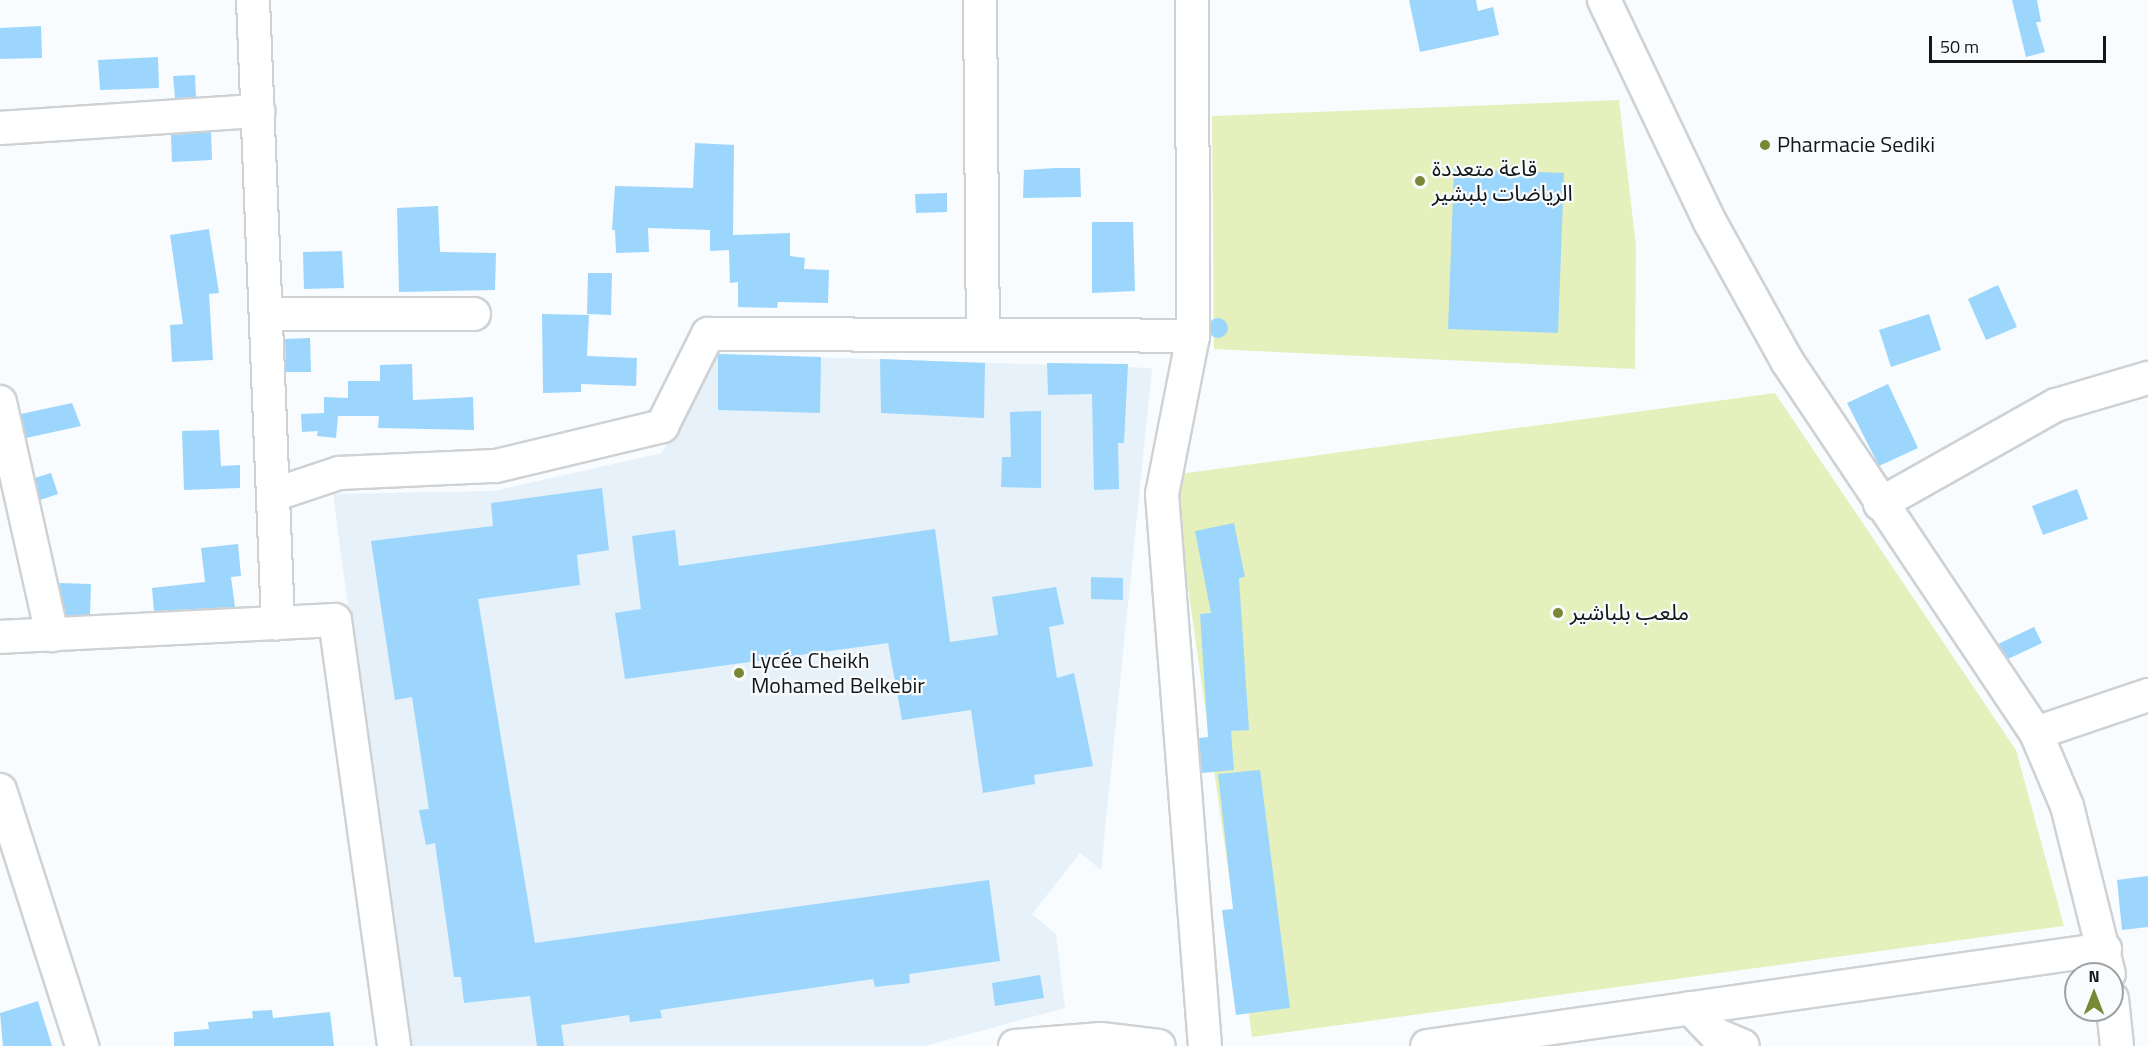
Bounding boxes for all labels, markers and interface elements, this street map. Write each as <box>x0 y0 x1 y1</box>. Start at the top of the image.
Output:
scale bar <box>1932 24 2109 62</box>
text: 50 m <box>1940 33 1979 60</box>
place label: Pharmacie Sediki <box>1777 132 1935 158</box>
marker: Pharmacie Sediki <box>1758 138 1772 152</box>
place label: قاعة متعددة الرياضات بلبشير <box>1432 155 1573 206</box>
marker: قاعة متعددة الرياضات بلبشير <box>1413 174 1427 188</box>
place label: ملعب بلباشير <box>1570 600 1689 626</box>
marker: ملعب بلباشير <box>1551 606 1565 620</box>
place label: Lycée Cheikh Mohamed Belkebir <box>751 647 925 698</box>
marker: Lycée Cheikh Mohamed Belkebir <box>732 666 746 680</box>
north arrow <box>2064 962 2124 1022</box>
text: N <box>2088 964 2100 988</box>

